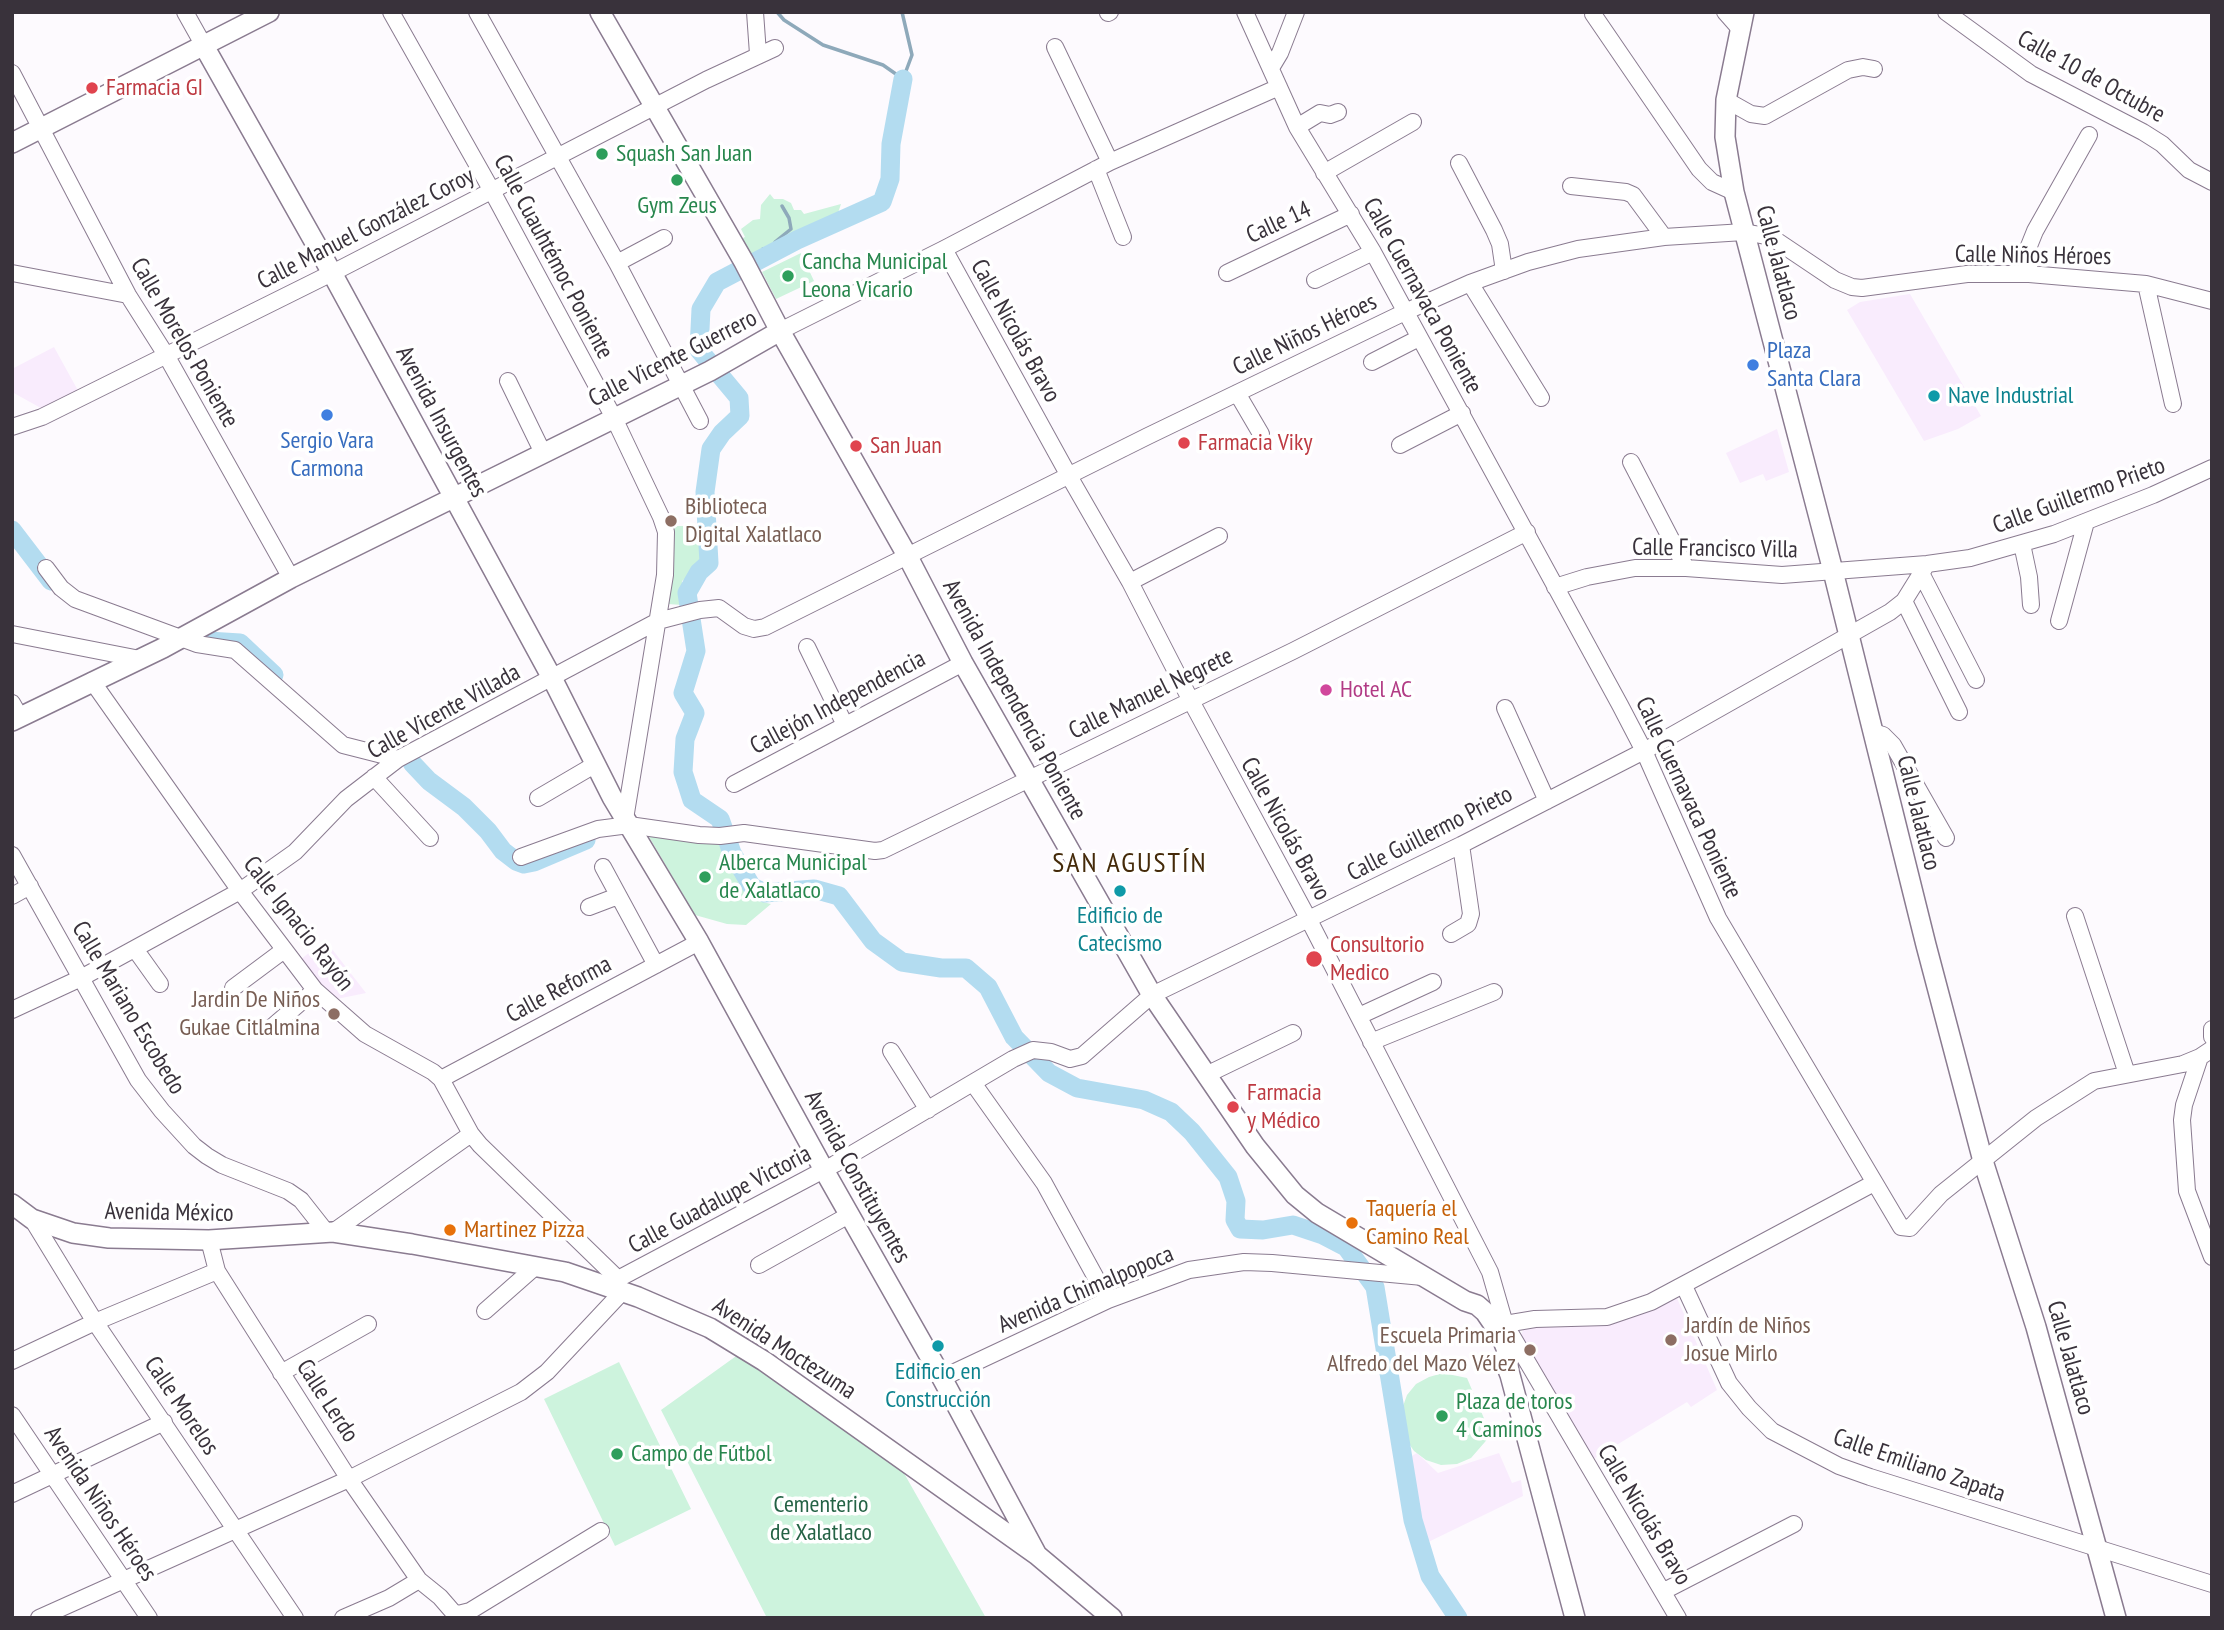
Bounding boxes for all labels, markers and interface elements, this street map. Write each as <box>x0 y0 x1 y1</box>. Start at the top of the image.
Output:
street label: Calle 10 de Octubre <box>2012 25 2170 129</box>
place label: Farmacia GI <box>106 74 203 102</box>
marker: Farmacia GI <box>84 80 100 96</box>
place label: Squash San Juan <box>616 140 752 168</box>
marker: Squash San Juan <box>594 146 610 162</box>
street label: Calle Cuauhtémoc Poniente <box>487 150 619 364</box>
street label: Calle Manuel González Coroy <box>253 162 479 296</box>
marker: Gym Zeus <box>669 172 685 188</box>
place label: Gym Zeus <box>637 192 717 220</box>
street label: Calle Cuernavaca Poniente <box>1356 193 1488 399</box>
street label: Calle 14 <box>1242 196 1316 250</box>
street label: Calle Jalatlaco <box>1749 203 1807 323</box>
street label: Calle Niños Héroes <box>1955 240 2111 272</box>
place label: Cancha Municipal Leona Vicario <box>802 248 947 304</box>
street label: Calle Morelos Poniente <box>124 253 244 433</box>
street label: Calle Nicolás Bravo <box>964 255 1066 407</box>
marker: Cancha Municipal Leona Vicario <box>780 268 796 284</box>
street label: Calle Niños Héroes <box>1228 288 1382 382</box>
street label: Calle Vicente Guerrero <box>584 304 762 414</box>
place label: Plaza Santa Clara <box>1767 337 1861 393</box>
street label: Avenida Insurgentes <box>389 341 493 503</box>
marker: Plaza Santa Clara <box>1745 357 1761 373</box>
place label: Nave Industrial <box>1948 382 2073 410</box>
marker: Nave Industrial <box>1926 388 1942 404</box>
marker: Sergio Vara Carmona <box>319 407 335 423</box>
place label: Sergio Vara Carmona <box>280 427 374 483</box>
place label: Farmacia Viky <box>1198 429 1312 457</box>
place label: San Juan <box>870 432 942 460</box>
marker: Farmacia Viky <box>1176 435 1192 451</box>
marker: San Juan <box>848 438 864 454</box>
street label: Calle Guillermo Prieto <box>1989 451 2169 541</box>
place label: Biblioteca Digital Xalatlaco <box>685 493 822 549</box>
marker: Biblioteca Digital Xalatlaco <box>663 513 679 529</box>
street label: Calle Francisco Villa <box>1632 533 1798 565</box>
street label: Avenida Independencia Poniente <box>936 575 1092 825</box>
street label: Calle Manuel Negrete <box>1064 642 1238 746</box>
street label: Callejón Independencia <box>746 645 930 761</box>
street label: Calle Vicente Villada <box>363 658 525 766</box>
place label: Hotel AC <box>1340 676 1412 704</box>
marker: Hotel AC <box>1318 682 1334 698</box>
street label: Calle Cuernavaca Poniente <box>1629 693 1747 903</box>
street label: Calle Nicolás Bravo <box>1234 753 1336 905</box>
street label: Calle Jalatlaco <box>1890 753 1946 873</box>
street label: Calle Guillermo Prieto <box>1343 780 1517 888</box>
district label: SAN AGUSTÍN <box>1054 847 1206 881</box>
place label: Alberca Municipal de Xalatlaco <box>719 849 867 905</box>
street label: Calle Ignacio Rayón <box>237 851 359 997</box>
marker: Alberca Municipal de Xalatlaco <box>697 869 713 885</box>
marker: Edificio de Catecismo <box>1112 883 1128 899</box>
place label: Edificio de Catecismo <box>1077 902 1163 958</box>
street label: Calle Mariano Escobedo <box>65 916 191 1100</box>
place label: Consultorio Medico <box>1330 931 1424 987</box>
marker: Consultorio Medico <box>1304 949 1324 969</box>
street label: Calle Reforma <box>501 950 617 1030</box>
place label: Jardin De Niños Gukae Citlalmina <box>179 986 320 1042</box>
marker: Jardin De Niños Gukae Citlalmina <box>326 1006 342 1022</box>
place label: Farmacia y Médico <box>1247 1079 1322 1135</box>
street label: Avenida Constituyentes <box>798 1086 916 1268</box>
marker: Farmacia y Médico <box>1225 1099 1241 1115</box>
street label: Calle Guadalupe Victoria <box>624 1140 816 1260</box>
place label: Taquería el Camino Real <box>1366 1195 1469 1251</box>
street label: Avenida México <box>104 1197 234 1229</box>
marker: Taquería el Camino Real <box>1344 1215 1360 1231</box>
place label: Martinez Pizza <box>464 1216 585 1244</box>
marker: Martinez Pizza <box>442 1222 458 1238</box>
street label: Avenida Chimalpopoca <box>994 1240 1178 1340</box>
street label: Avenida Moctezuma <box>707 1292 861 1406</box>
street label: Calle Jalatlaco <box>2040 1298 2100 1418</box>
place label: Jardín de Niños Josue Mirlo <box>1685 1312 1811 1368</box>
place label: Escuela Primaria Alfredo del Mazo Vélez <box>1327 1322 1516 1378</box>
marker: Jardín de Niños Josue Mirlo <box>1663 1332 1679 1348</box>
marker: Edificio en Construcción <box>930 1338 946 1354</box>
marker: Escuela Primaria Alfredo del Mazo Vélez <box>1522 1342 1538 1358</box>
street label: Calle Morelos <box>138 1351 224 1461</box>
street label: Calle Lerdo <box>290 1354 364 1448</box>
place label: Edificio en Construcción <box>885 1358 991 1414</box>
place label: Plaza de toros 4 Caminos <box>1456 1388 1573 1444</box>
marker: Plaza de toros 4 Caminos <box>1434 1408 1450 1424</box>
street label: Avenida Niños Héroes <box>38 1421 162 1587</box>
street label: Calle Emiliano Zapata <box>1829 1423 2009 1509</box>
place label: Campo de Fútbol <box>631 1440 771 1468</box>
street label: Calle Nicolás Bravo <box>1591 1440 1697 1590</box>
marker: Campo de Fútbol <box>609 1446 625 1462</box>
park label: Cementerio de Xalatlaco <box>770 1491 872 1547</box>

